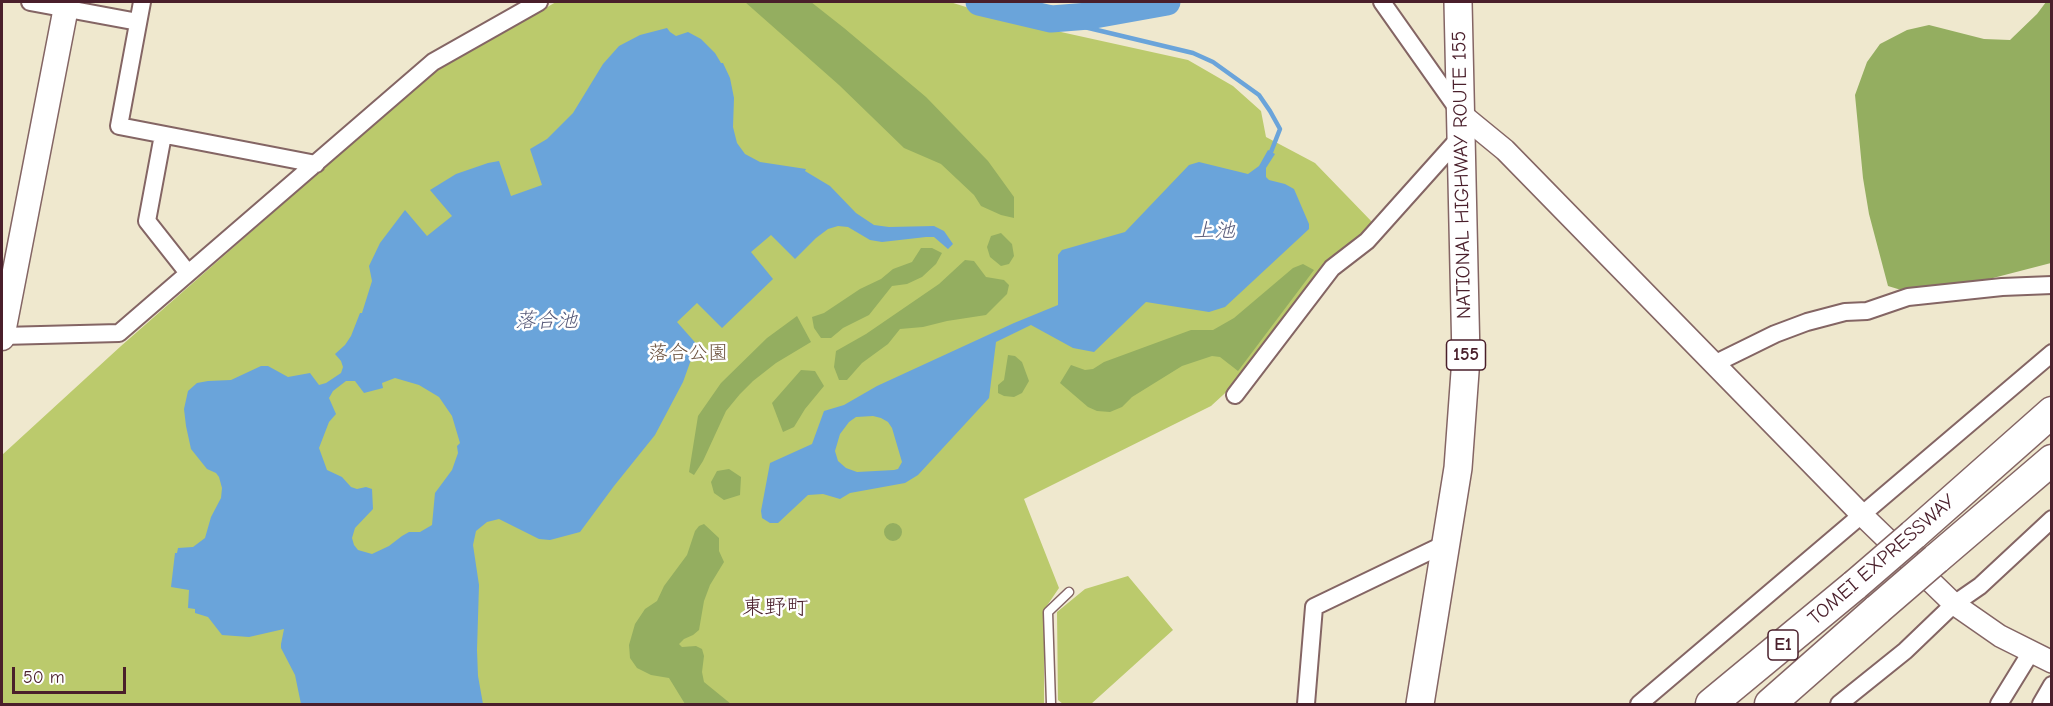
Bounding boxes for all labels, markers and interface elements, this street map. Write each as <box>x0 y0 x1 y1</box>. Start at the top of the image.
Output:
street label: NATIONAL HIGHWAY ROUTE 155 <box>1447 31 1477 319</box>
water label: 上池 <box>1193 218 1235 244</box>
water label: 落合池 <box>515 308 577 334</box>
road number: 155 <box>1446 340 1486 370</box>
park label: 落合公園 <box>648 341 728 365</box>
street label: TOMEI EXPRESSWAY <box>1804 490 1960 630</box>
district label: 東野町 <box>742 595 808 621</box>
road number: E1 <box>1768 630 1798 660</box>
scale bar <box>15 655 129 693</box>
text: 50 m <box>23 667 65 688</box>

